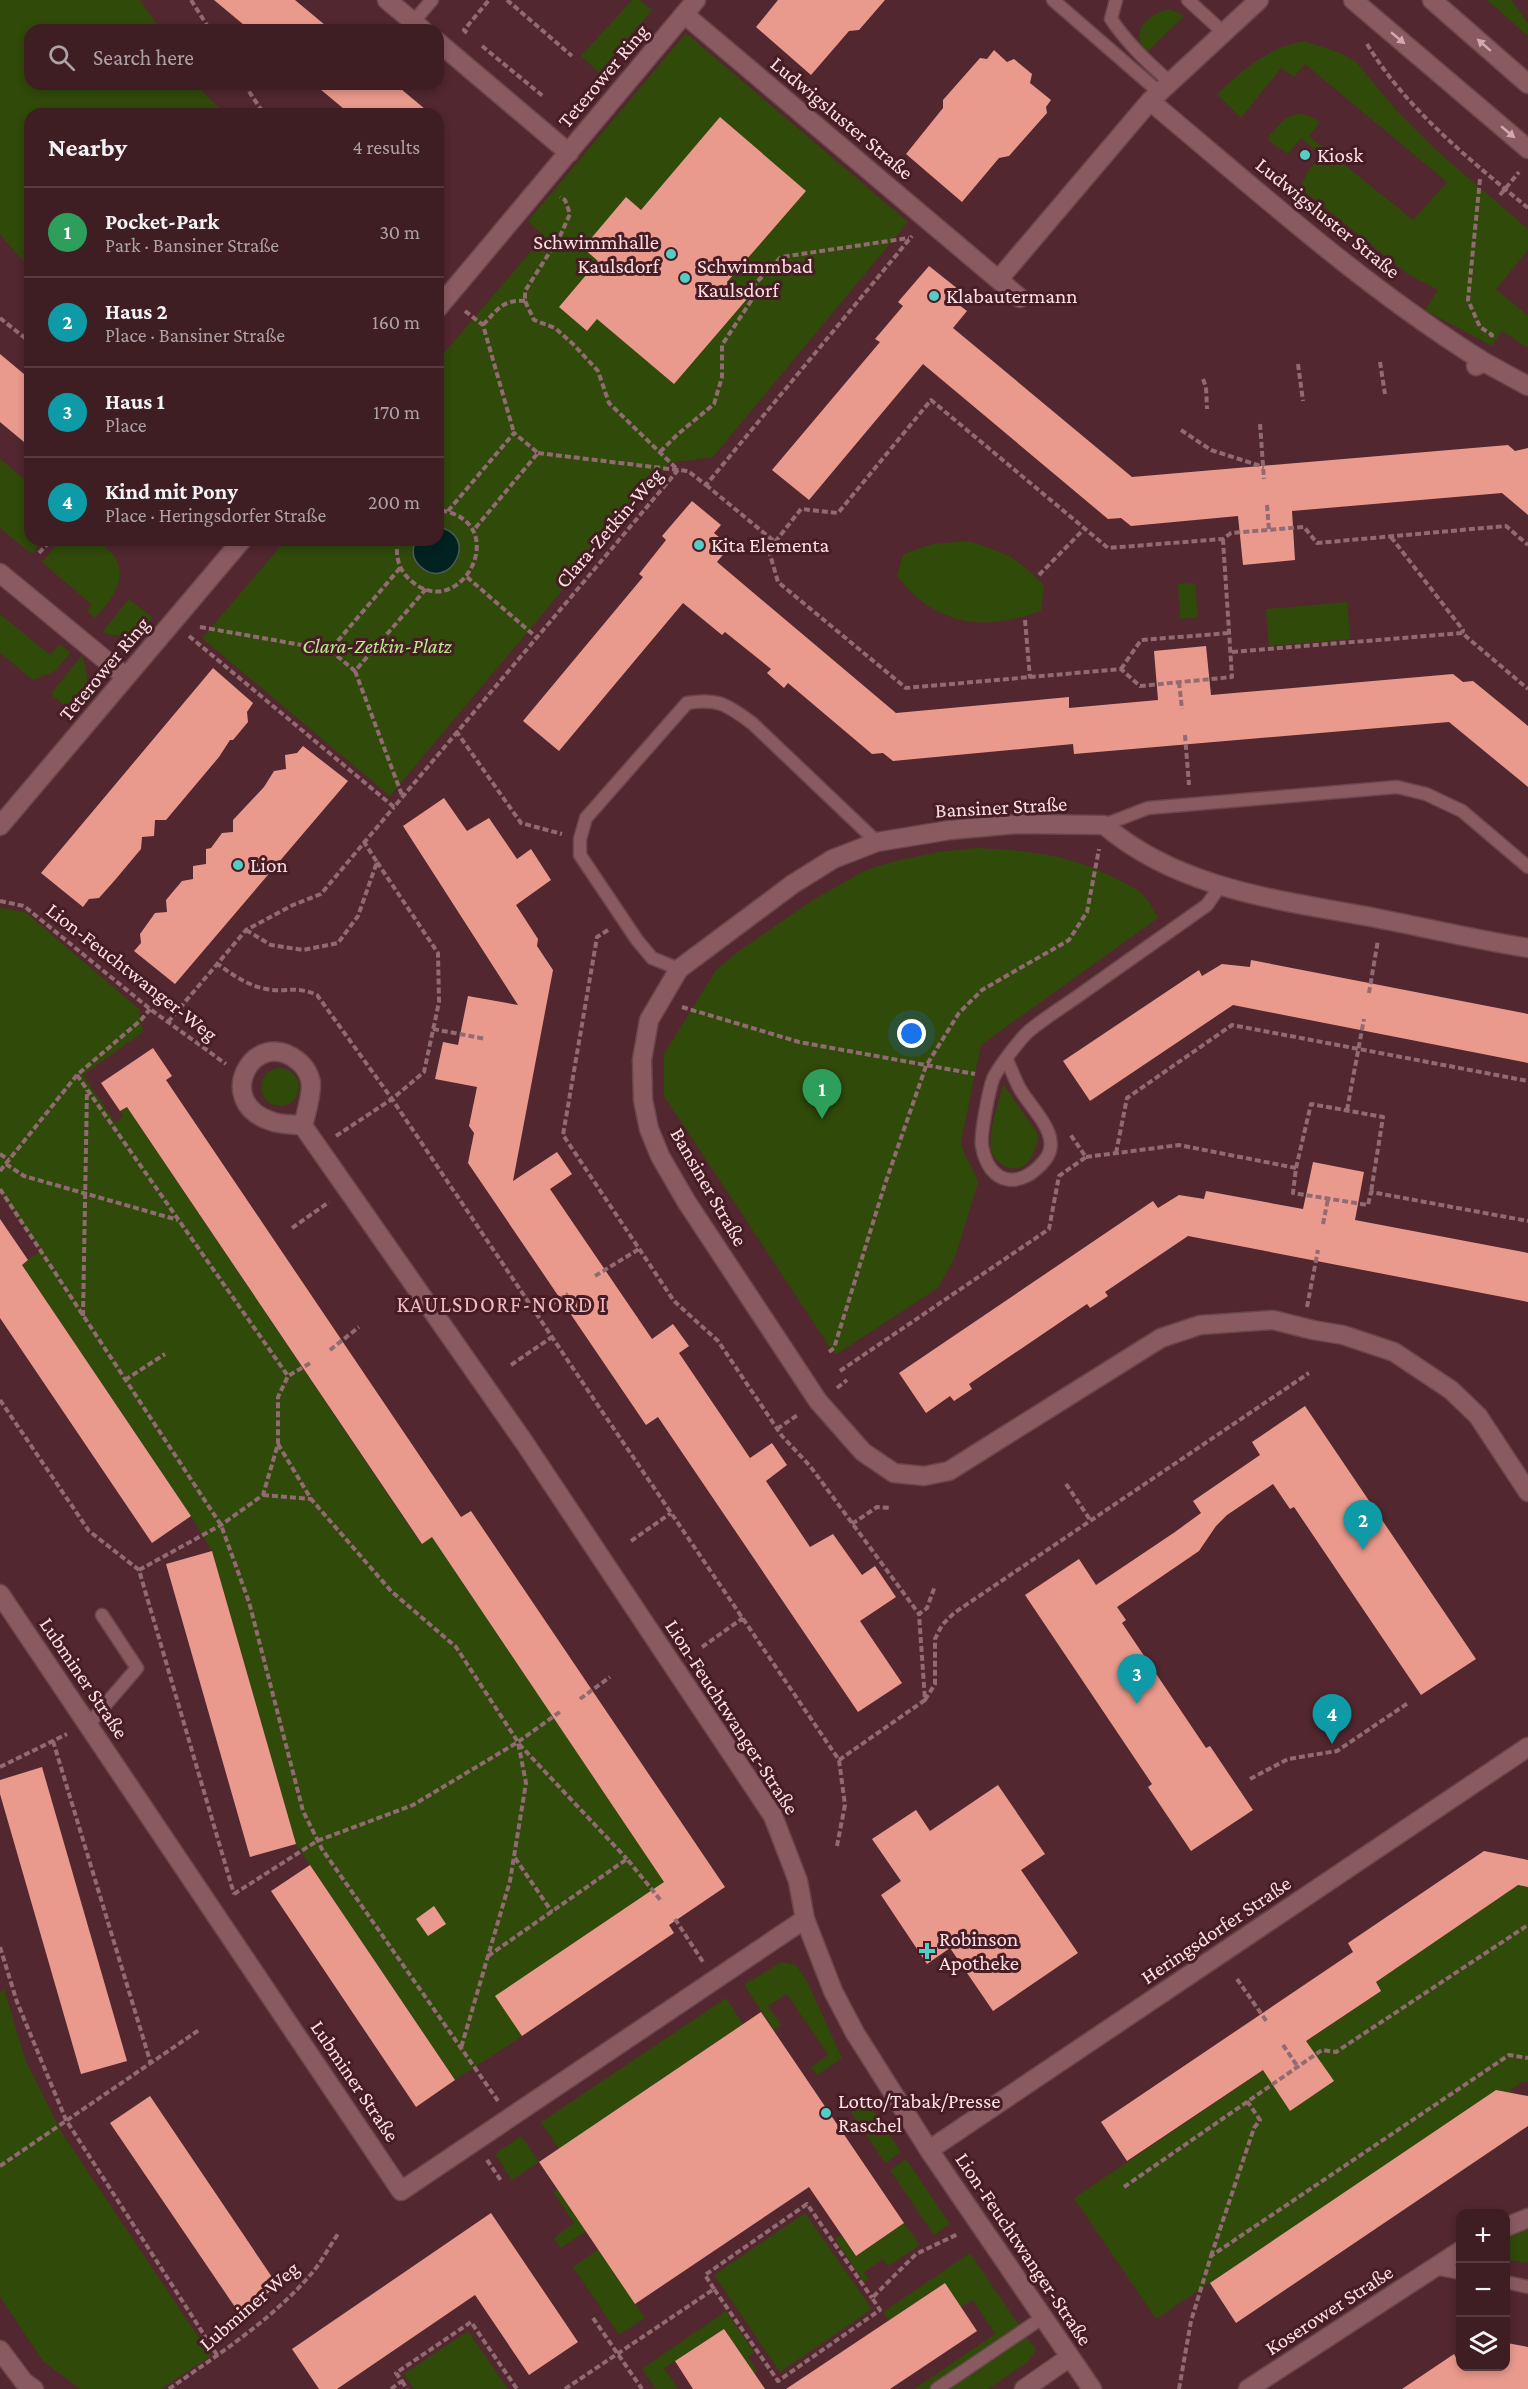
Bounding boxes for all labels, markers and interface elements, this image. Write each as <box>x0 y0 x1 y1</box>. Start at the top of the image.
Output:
street label: Teterower Ring <box>553 19 653 133</box>
search box <box>24 24 444 90</box>
one-way arrow <box>1390 31 1405 44</box>
one-way arrow <box>1477 39 1492 52</box>
icon: search <box>45 41 78 74</box>
text: Search here <box>93 45 194 70</box>
street label: Ludwigsluster Straße <box>766 51 918 185</box>
one-way arrow <box>1500 125 1516 138</box>
text: Nearby <box>48 133 127 162</box>
text: 4 results <box>353 136 420 158</box>
place label: Kiosk <box>1317 143 1363 167</box>
marker: Kiosk <box>1298 148 1312 162</box>
street label: Ludwigsluster Straße <box>1251 152 1405 284</box>
text: Pocket-Park <box>105 209 219 234</box>
text: 1 <box>64 221 71 243</box>
text: 30 m <box>379 221 420 243</box>
place label: Schwimmhalle Kaulsdorf <box>533 230 661 278</box>
text: Park · Bansiner Straße <box>105 234 279 256</box>
marker: Schwimmhalle Kaulsdorf <box>664 247 678 261</box>
place label: Schwimmbad Kaulsdorf <box>697 254 813 302</box>
marker: Schwimmbad Kaulsdorf <box>678 271 692 285</box>
place label: Klabautermann <box>946 284 1078 308</box>
marker: Klabautermann <box>927 289 941 303</box>
text: Haus 2 <box>105 299 168 324</box>
text: 2 <box>62 311 73 333</box>
text: 160 m <box>372 311 420 333</box>
text: Place · Bansiner Straße <box>105 324 285 346</box>
text: Haus 1 <box>105 389 165 414</box>
text: 3 <box>63 401 72 423</box>
text: 170 m <box>373 401 420 423</box>
text: Place <box>105 414 147 436</box>
street label: Clara-Zetkin-Weg <box>550 463 668 593</box>
text: Kind mit Pony <box>105 479 238 504</box>
text: 4 <box>62 491 73 513</box>
text: 200 m <box>368 491 420 513</box>
text: Place · Heringsdorfer Straße <box>105 504 326 526</box>
place label: Kita Elementa <box>711 533 829 557</box>
marker: Kita Elementa <box>692 538 706 552</box>
street label: Teterower Ring <box>54 612 154 726</box>
park label: Clara-Zetkin-Platz <box>302 634 453 658</box>
street label: Bansiner Straße <box>934 792 1068 822</box>
place label: Lion <box>250 853 288 877</box>
marker: Lion <box>231 858 245 872</box>
street label: Lion-Feuchtwanger-Weg <box>42 898 222 1046</box>
your location <box>897 1019 926 1048</box>
pin: 1 <box>802 1070 842 1119</box>
street label: Bansiner Straße <box>665 1124 753 1250</box>
district label: KAULSDORF-NORD I <box>396 1292 608 1317</box>
pin: 2 <box>1344 1500 1382 1550</box>
street label: Lubminer Straße <box>35 1613 133 1743</box>
street label: Lion-Feuchtwanger-Straße <box>660 1615 804 1819</box>
pin: 3 <box>1118 1654 1156 1704</box>
pin: 4 <box>1312 1694 1352 1744</box>
street label: Heringsdorfer Straße <box>1136 1871 1296 1989</box>
place label: Robinson Apotheke <box>939 1927 1019 1975</box>
marker: Robinson Apotheke <box>920 1944 934 1958</box>
street label: Lubminer Straße <box>306 2016 404 2146</box>
place label: Lotto/Tabak/Presse Raschel <box>838 2089 1000 2137</box>
marker: Lotto/Tabak/Presse Raschel <box>819 2106 833 2120</box>
street label: Lion-Feuchtwanger-Straße <box>950 2148 1098 2350</box>
map controls <box>1456 2209 1510 2371</box>
button: + <box>1456 2209 1510 2263</box>
street label: Lubminer Weg <box>194 2256 304 2356</box>
street label: Koserower Straße <box>1261 2260 1397 2360</box>
button: − <box>1456 2263 1510 2317</box>
button: layers <box>1456 2317 1510 2371</box>

